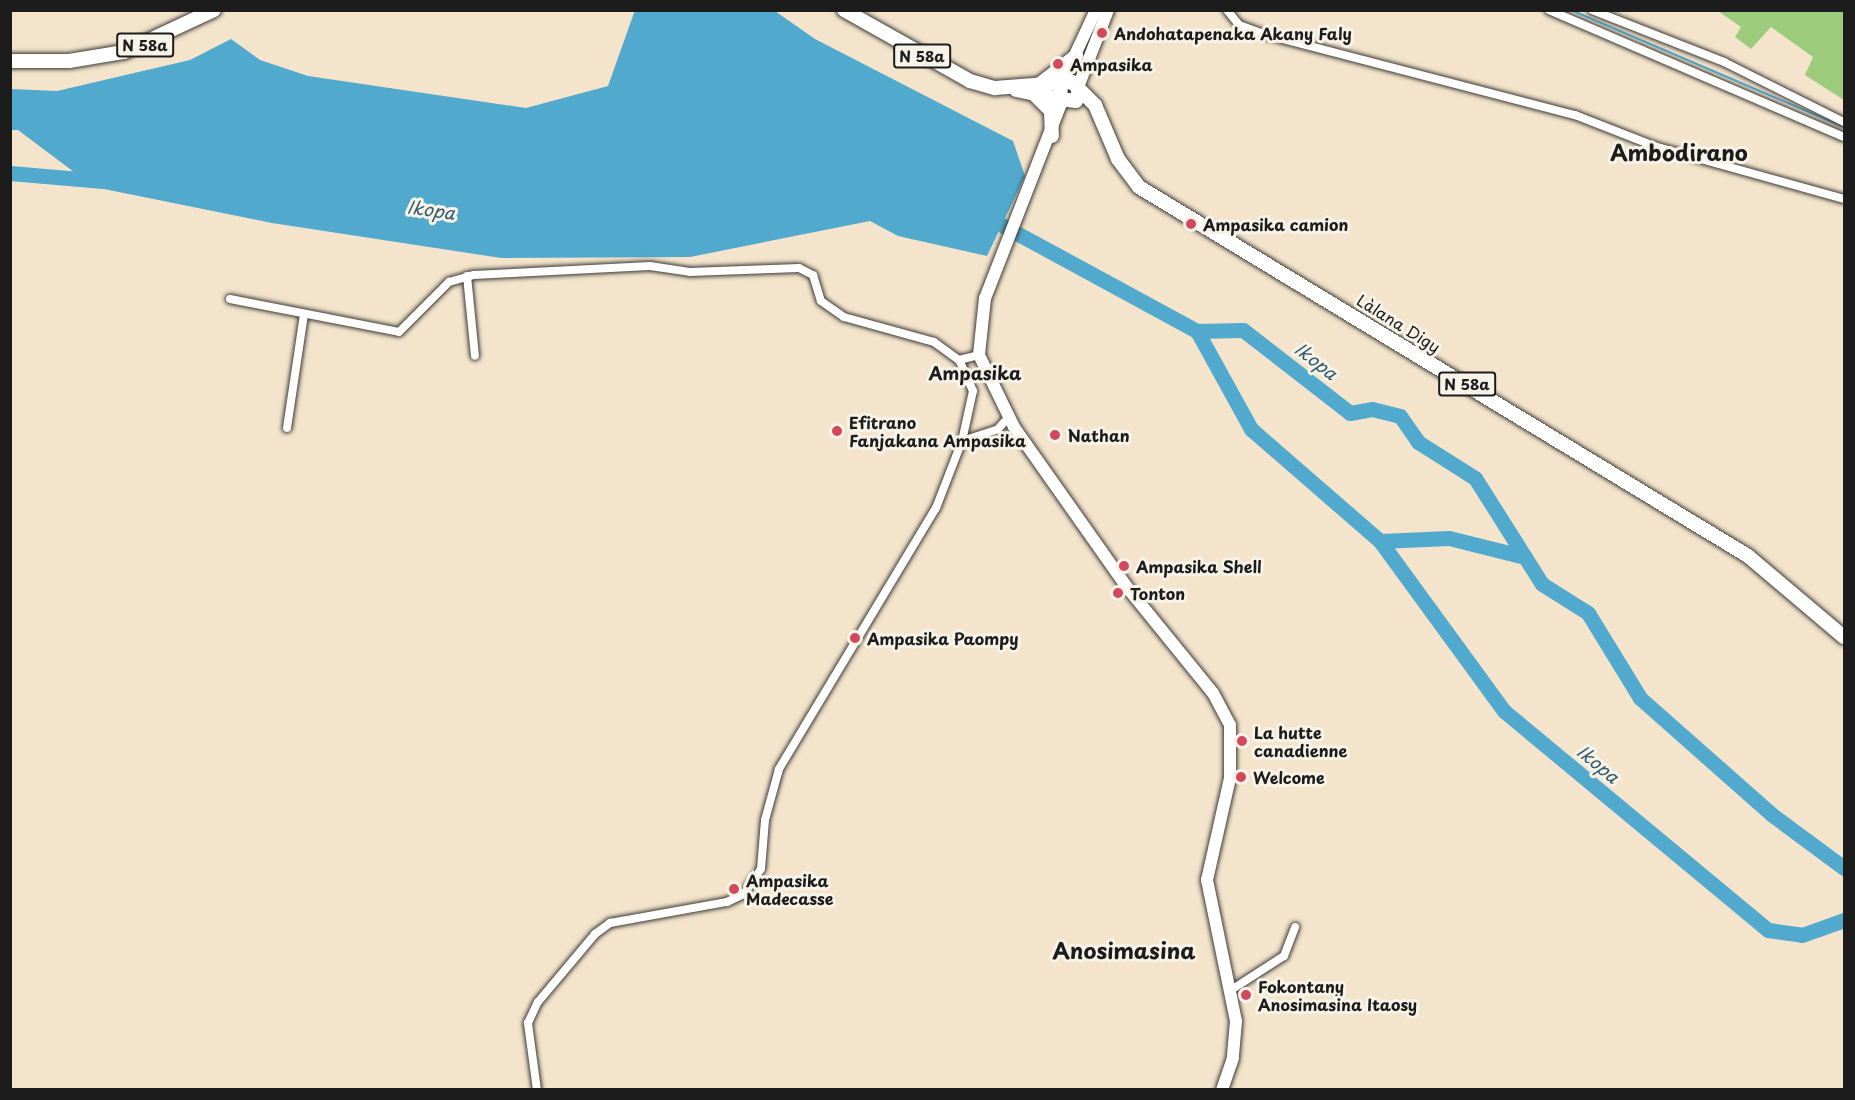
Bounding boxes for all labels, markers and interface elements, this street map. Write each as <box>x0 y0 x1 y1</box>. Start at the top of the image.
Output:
place label: Andohatapenaka Akany Faly <box>1114 23 1352 43</box>
marker: Andohatapenaka Akany Faly <box>1095 26 1109 40</box>
road number: N 58a <box>115 33 175 57</box>
road number: N 58a <box>892 44 952 68</box>
place label: Ampasika <box>1070 54 1153 74</box>
marker: Ampasika <box>1051 57 1065 71</box>
district label: Ambodirano <box>1610 139 1748 165</box>
water label: Ikopa <box>406 196 456 224</box>
place label: Ampasika camion <box>1203 214 1349 234</box>
marker: Ampasika camion <box>1184 217 1198 231</box>
street label: Làlana Digy <box>1354 290 1444 356</box>
water label: Ikopa <box>1290 338 1342 384</box>
district label: Ampasika <box>928 362 1022 384</box>
road number: N 58a <box>1437 372 1497 396</box>
place label: Efitrano Fanjakana Ampasika <box>849 412 1026 450</box>
marker: Efitrano Fanjakana Ampasika <box>830 424 844 438</box>
place label: Nathan <box>1068 425 1130 445</box>
marker: Nathan <box>1046 426 1064 444</box>
place label: Ampasika Shell <box>1136 556 1262 576</box>
marker: Ampasika Shell <box>1117 559 1131 573</box>
place label: Tonton <box>1130 583 1185 603</box>
marker: Tonton <box>1111 586 1125 600</box>
place label: Ampasika Paompy <box>867 628 1020 648</box>
marker: Ampasika Paompy <box>848 631 862 645</box>
place label: La hutte canadienne <box>1254 722 1347 760</box>
marker: La hutte canadienne <box>1235 734 1249 748</box>
water label: Ikopa <box>1573 740 1623 788</box>
place label: Welcome <box>1253 767 1325 787</box>
marker: Welcome <box>1234 770 1248 784</box>
place label: Ampasika Madecasse <box>746 870 834 908</box>
marker: Ampasika Madecasse <box>727 882 741 896</box>
district label: Anosimasina <box>1052 937 1196 963</box>
place label: Fokontany Anosimasina Itaosy <box>1258 976 1417 1014</box>
marker: Fokontany Anosimasina Itaosy <box>1239 988 1253 1002</box>

